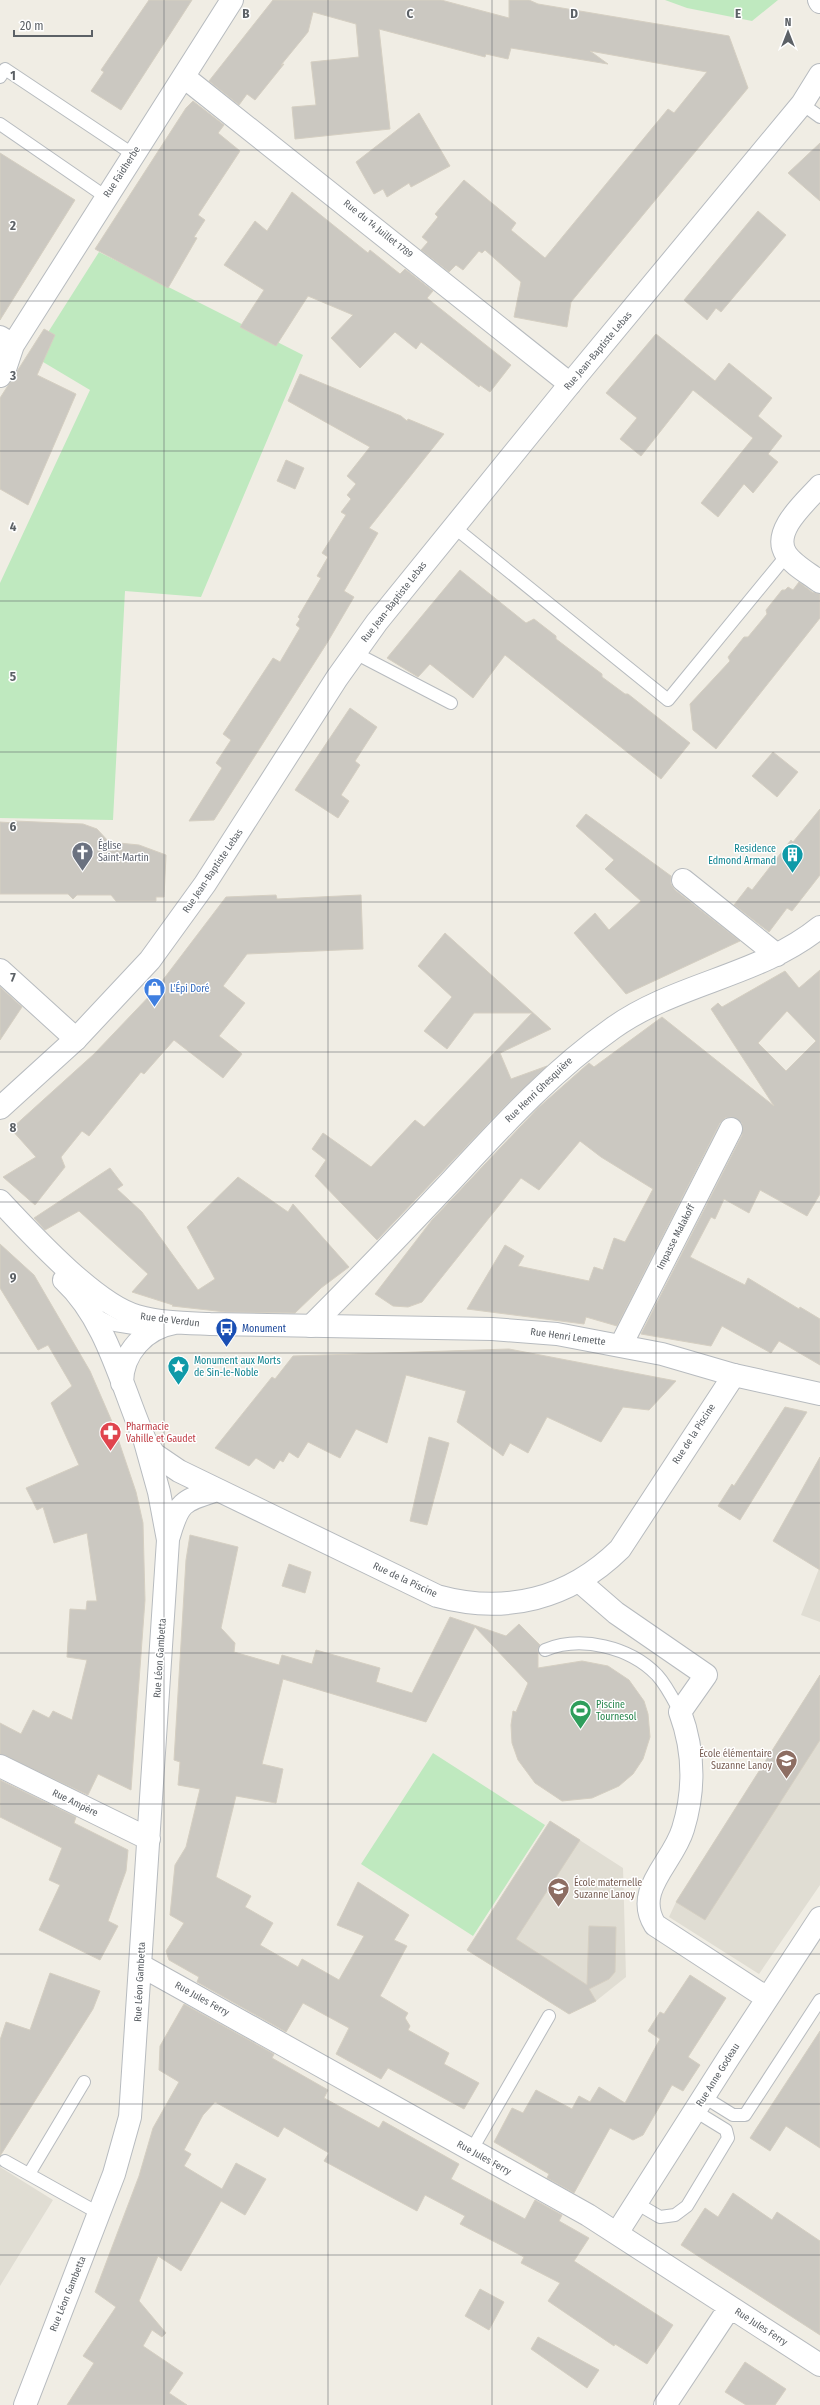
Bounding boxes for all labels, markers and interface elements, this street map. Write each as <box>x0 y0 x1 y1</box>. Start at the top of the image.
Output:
text: B <box>242 6 250 21</box>
text: C <box>407 6 414 21</box>
text: D <box>570 6 578 21</box>
text: E <box>735 6 741 21</box>
scale bar <box>14 12 92 38</box>
north arrow <box>768 12 808 52</box>
text: N <box>785 16 791 29</box>
text: 20 m <box>20 19 44 33</box>
text: 1 <box>10 68 16 83</box>
street label: Rue Faidherbe <box>101 144 143 200</box>
street label: Rue du 14 Juillet 1789 <box>341 197 415 261</box>
text: 2 <box>9 218 16 233</box>
street label: Rue Jean-Baptiste Lebas <box>562 309 634 393</box>
text: 3 <box>9 368 16 383</box>
text: 4 <box>10 519 17 534</box>
street label: Rue Jean-Baptiste Lebas <box>359 559 429 645</box>
text: 5 <box>10 669 16 684</box>
text: 6 <box>10 819 17 834</box>
street label: Rue Jean-Baptiste Lebas <box>180 827 246 915</box>
place label: Église Saint-Martin <box>98 838 149 864</box>
church icon: Église Saint-Martin <box>70 839 96 872</box>
building icon: Residence Edmond Armand <box>779 842 805 875</box>
place label: Residence Edmond Armand <box>708 843 776 867</box>
text: 7 <box>10 970 16 985</box>
shop icon: L'Épi Doré <box>141 976 167 1009</box>
place label: L'Épi Doré <box>170 981 210 995</box>
street label: Rue Henri Ghesquière <box>503 1055 575 1125</box>
text: 8 <box>10 1120 17 1135</box>
street label: Impasse Malakoff <box>654 1202 698 1272</box>
text: 9 <box>10 1270 17 1285</box>
street label: Rue de Verdun <box>140 1310 200 1330</box>
bus stop icon: Monument <box>213 1316 239 1349</box>
place label: Monument <box>242 1323 287 1335</box>
street label: Rue Henri Lemette <box>530 1326 606 1348</box>
place icon: Monument aux Morts de Sin-le-Noble <box>165 1354 191 1387</box>
place label: Monument aux Morts de Sin-le-Noble <box>194 1355 281 1379</box>
street label: Rue de la Piscine <box>670 1402 718 1466</box>
pharmacy icon: Pharmacie Vahille et Gaudet <box>97 1420 123 1453</box>
place label: Pharmacie Vahille et Gaudet <box>126 1421 197 1445</box>
street label: Rue de la Piscine <box>371 1560 439 1600</box>
street label: Rue Léon Gambetta <box>151 1618 169 1698</box>
sports icon: Piscine Tournesol <box>567 1698 593 1731</box>
place label: Piscine Tournesol <box>596 1699 637 1723</box>
place label: École élémentaire Suzanne Lanoy <box>699 1746 773 1772</box>
school or university icon: École élémentaire Suzanne Lanoy <box>774 1747 800 1780</box>
street label: Rue Ampère <box>50 1787 100 1819</box>
place label: École maternelle Suzanne Lanoy <box>574 1875 642 1901</box>
school or university icon: École maternelle Suzanne Lanoy <box>546 1876 572 1909</box>
street label: Rue Léon Gambetta <box>132 1942 148 2022</box>
street label: Rue Jules Ferry <box>173 1979 232 2019</box>
street label: Rue Anne Godeau <box>694 2041 742 2109</box>
street label: Rue Jules Ferry <box>455 2138 514 2178</box>
street label: Rue Léon Gambetta <box>47 2255 89 2333</box>
street label: Rue Jules Ferry <box>732 2305 790 2349</box>

